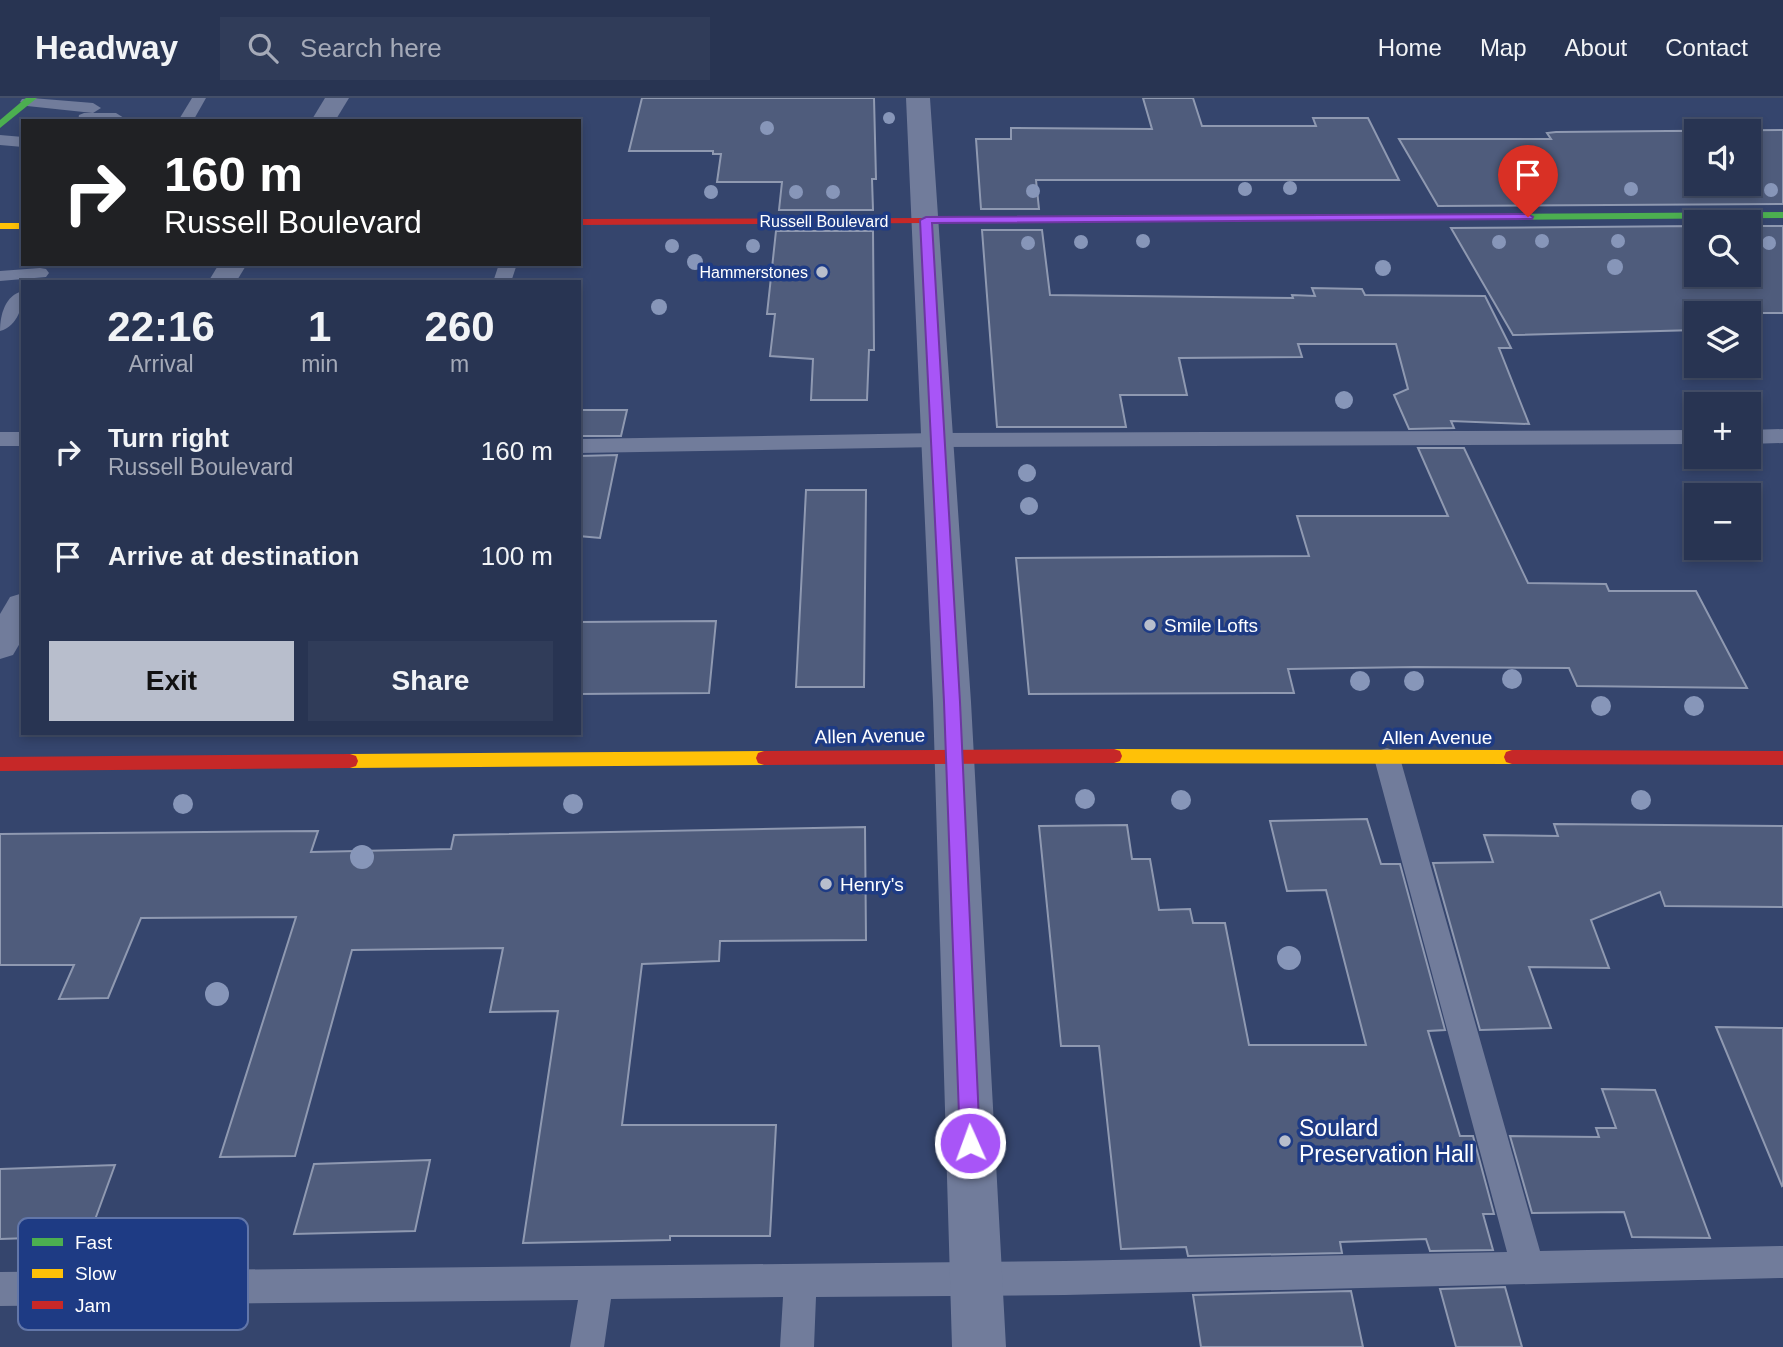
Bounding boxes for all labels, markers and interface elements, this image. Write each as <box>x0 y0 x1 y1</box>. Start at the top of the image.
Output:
search box <box>220 17 710 80</box>
text: Headway <box>35 29 178 66</box>
icon: search <box>244 29 282 67</box>
text: Search here <box>300 33 442 63</box>
text: Home <box>1378 34 1442 61</box>
text: Map <box>1480 34 1527 61</box>
text: About <box>1565 34 1627 61</box>
text: Contact <box>1665 34 1748 61</box>
map controls <box>1684 119 1761 560</box>
button: sound <box>1684 119 1761 196</box>
pin <box>1498 145 1558 217</box>
icon: right <box>49 147 140 238</box>
text: 160 m <box>164 147 303 201</box>
icon: arrive <box>1509 156 1547 194</box>
text: Russell Boulevard <box>164 204 422 240</box>
button: search <box>1684 210 1761 287</box>
street label: Russell Boulevard <box>760 213 888 230</box>
place label: Hammerstones <box>700 264 808 281</box>
marker: Hammerstones <box>814 264 830 280</box>
button: layers <box>1684 301 1761 378</box>
text: 22:16 <box>107 303 215 350</box>
text: 1 <box>308 303 331 350</box>
text: 260 <box>425 303 495 350</box>
text: Arrival <box>128 351 194 377</box>
text: min <box>301 351 338 377</box>
text: m <box>450 351 469 377</box>
button: + <box>1684 392 1761 469</box>
text: Turn right <box>108 423 229 453</box>
icon: right <box>49 433 87 471</box>
text: 160 m <box>481 436 553 466</box>
text: Russell Boulevard <box>108 454 293 480</box>
button: − <box>1684 483 1761 560</box>
icon: arrive <box>49 538 87 576</box>
text: Arrive at destination <box>108 541 359 571</box>
text: 100 m <box>481 541 553 571</box>
place label: Smile Lofts <box>1164 615 1258 636</box>
marker: Smile Lofts <box>1142 617 1158 633</box>
button: Exit <box>49 641 294 721</box>
button: Share <box>308 641 553 721</box>
street label: Allen Avenue <box>815 725 925 747</box>
street label: Allen Avenue <box>1382 727 1492 748</box>
place label: Henry's <box>840 874 904 895</box>
marker: Henry's <box>818 876 834 892</box>
position arrow <box>933 1106 1007 1180</box>
place label: Soulard Preservation Hall <box>1299 1115 1474 1167</box>
marker: Soulard Preservation Hall <box>1277 1133 1293 1149</box>
legend <box>18 1218 248 1330</box>
text: Fast <box>75 1232 113 1253</box>
text: Slow <box>75 1263 116 1284</box>
text: Jam <box>75 1295 111 1316</box>

